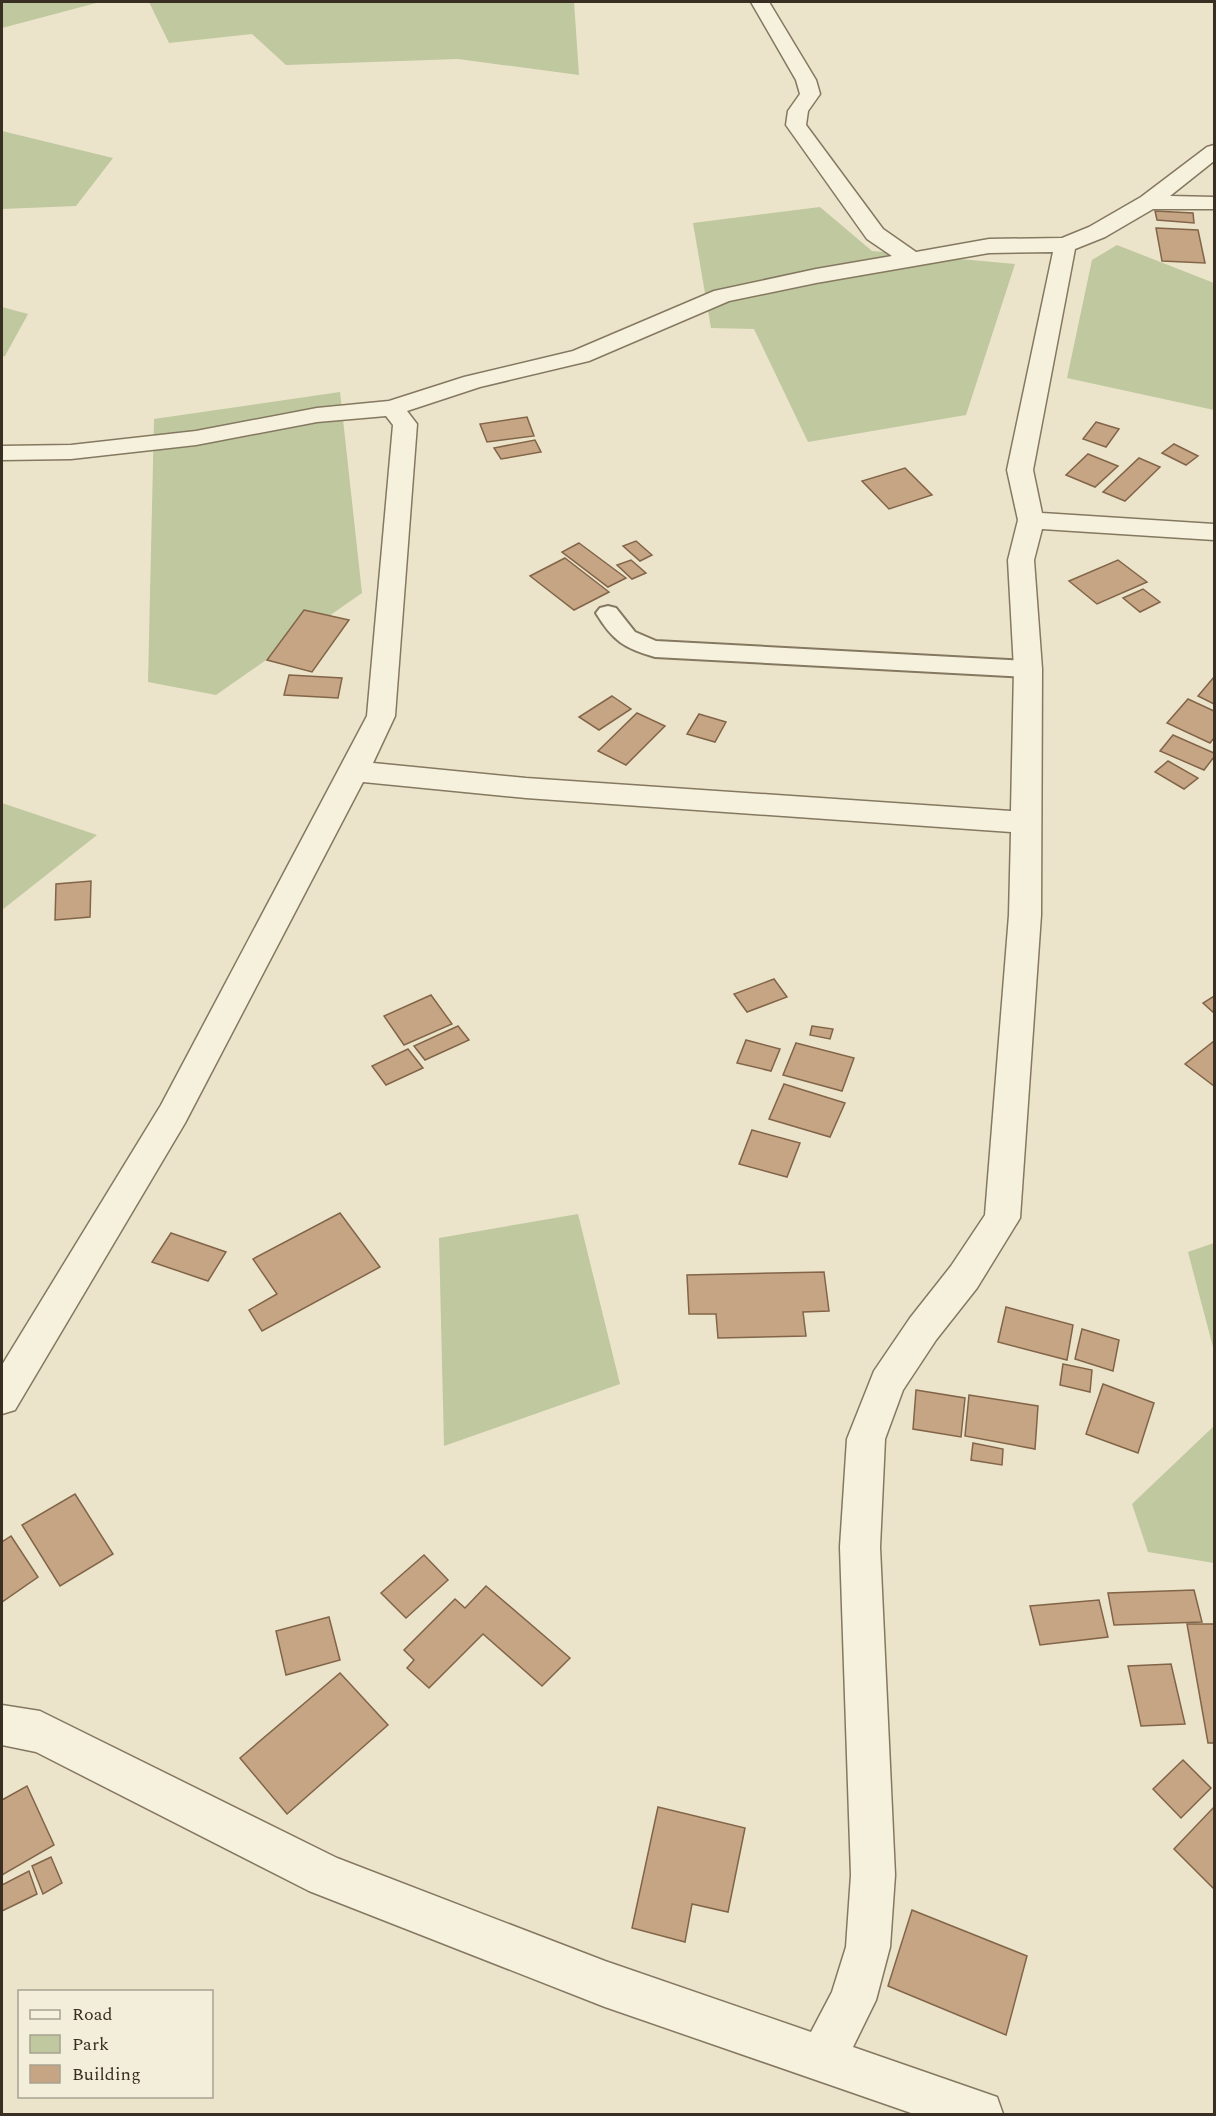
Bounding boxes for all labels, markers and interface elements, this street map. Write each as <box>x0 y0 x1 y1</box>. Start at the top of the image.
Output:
legend <box>18 1990 213 2098</box>
text: Road <box>72 2001 113 2028</box>
text: Park <box>72 2031 109 2058</box>
text: Building <box>72 2061 141 2088</box>

